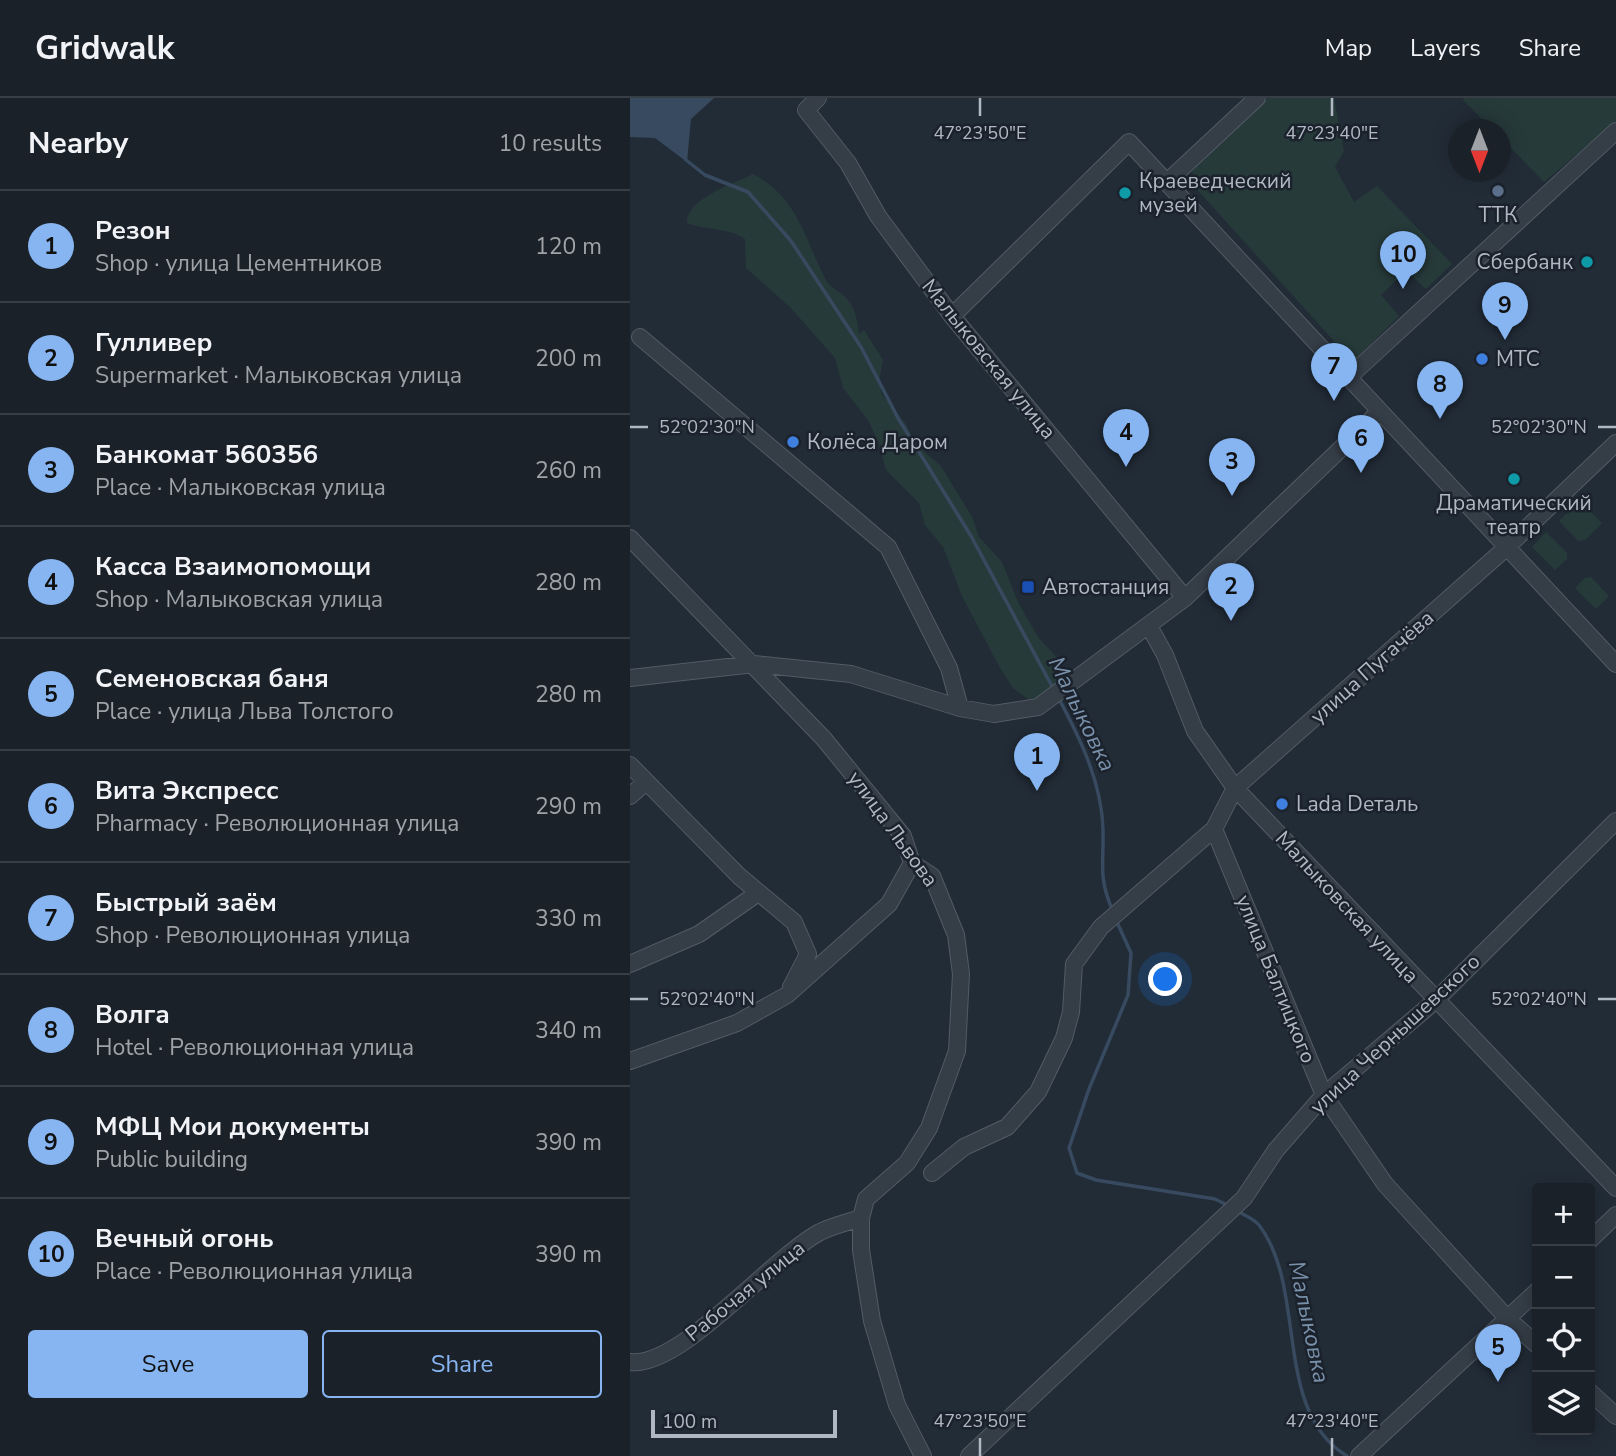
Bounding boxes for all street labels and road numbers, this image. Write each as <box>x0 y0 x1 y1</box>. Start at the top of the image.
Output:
street label: Малыковская улица <box>916 273 1062 445</box>
street label: улица Пугачёва <box>1304 604 1440 730</box>
street label: улица Львова <box>841 765 945 893</box>
street label: Малыковская улица <box>1269 825 1425 989</box>
street label: улица Балтицкого <box>1229 891 1323 1067</box>
street label: улица Чернышевского <box>1304 948 1486 1120</box>
street label: Рабочая улица <box>679 1234 811 1348</box>

